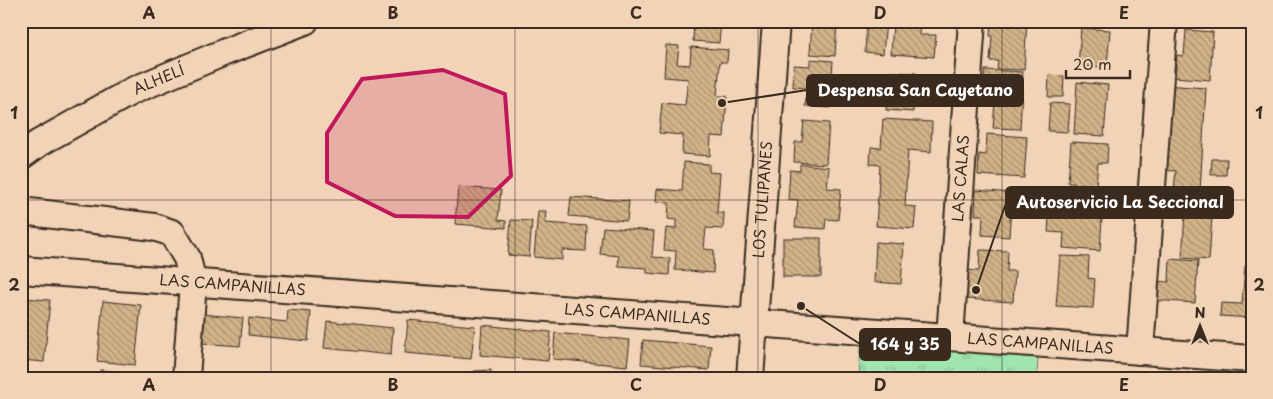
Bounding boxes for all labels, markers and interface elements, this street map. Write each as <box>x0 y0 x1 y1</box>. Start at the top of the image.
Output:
text: A <box>143 0 156 24</box>
text: B <box>388 0 399 24</box>
text: C <box>630 0 642 24</box>
text: D <box>874 0 886 24</box>
text: E <box>1119 0 1129 24</box>
scale bar <box>1066 48 1129 80</box>
text: 20 m <box>1073 52 1112 75</box>
street label: ALHELÍ <box>129 57 188 99</box>
callout: Despensa San Cayetano <box>807 75 1023 106</box>
text: Despensa San Cayetano <box>817 77 1013 101</box>
text: 1 <box>10 100 18 124</box>
text: 1 <box>1255 100 1263 124</box>
street label: LAS CALAS <box>945 134 974 222</box>
street label: LOS TULIPANES <box>746 140 777 259</box>
callout: Autoservicio La Seccional <box>1006 187 1233 218</box>
text: Autoservicio La Seccional <box>1016 189 1224 213</box>
street label: LAS CAMPANILLAS <box>159 267 307 301</box>
text: 2 <box>8 272 20 296</box>
text: 2 <box>1253 272 1265 296</box>
street label: LAS CAMPANILLAS <box>564 296 711 330</box>
north arrow <box>1176 302 1226 352</box>
text: N <box>1194 302 1206 323</box>
street label: LAS CAMPANILLAS <box>966 325 1114 359</box>
callout: 164 y 35 <box>860 329 950 360</box>
text: 164 y 35 <box>870 331 940 355</box>
text: A <box>143 372 156 396</box>
text: B <box>388 372 399 396</box>
text: C <box>630 372 642 396</box>
text: D <box>874 372 886 396</box>
text: E <box>1119 372 1129 396</box>

